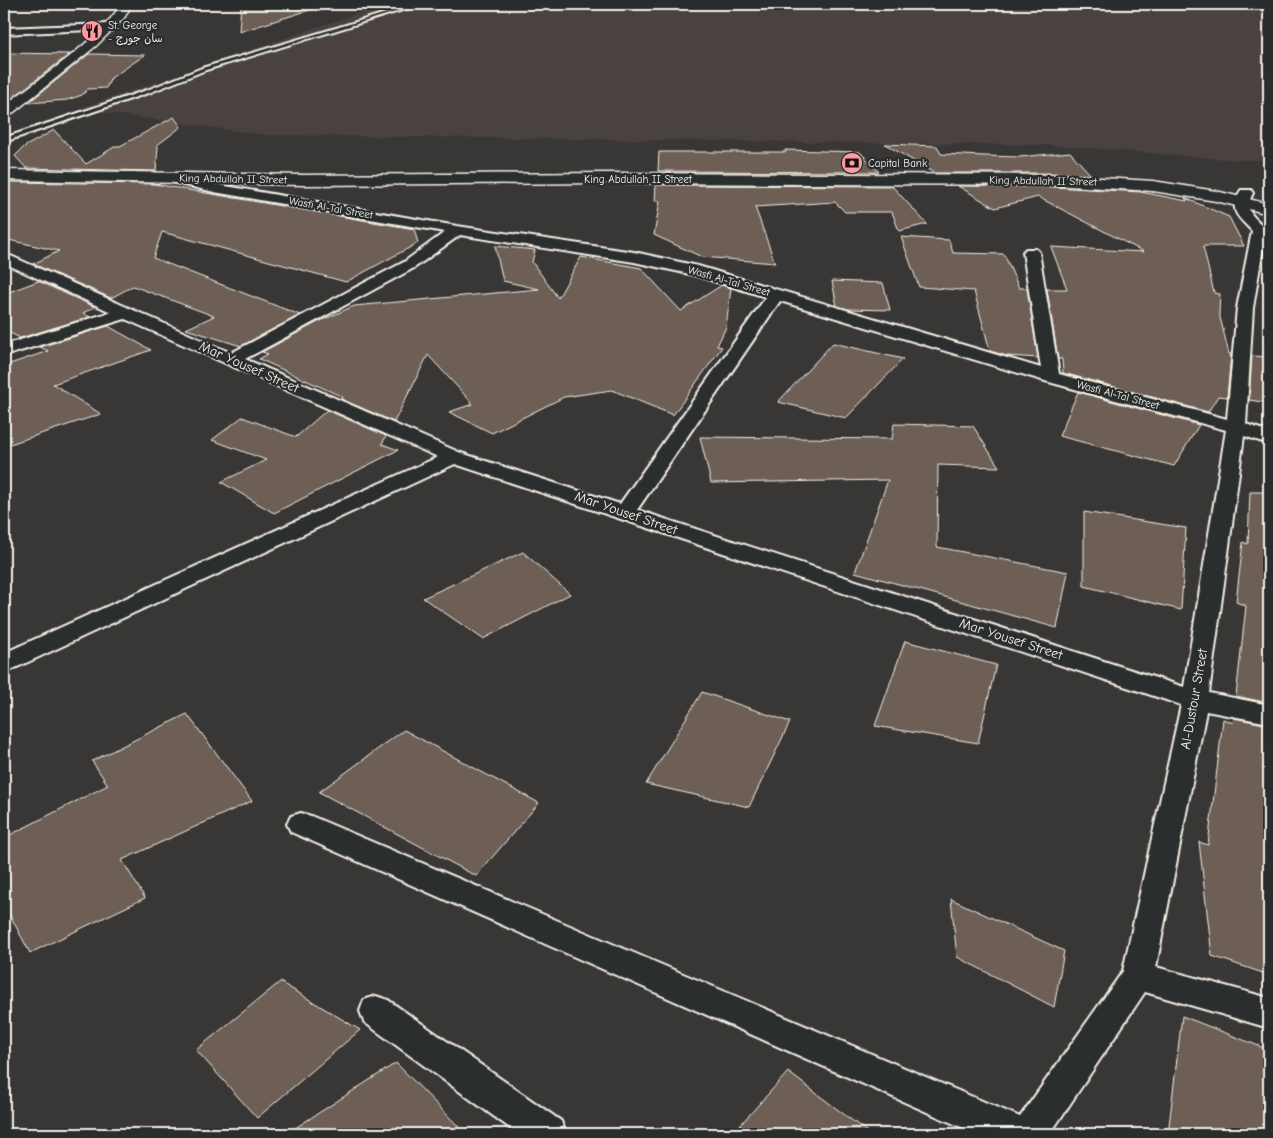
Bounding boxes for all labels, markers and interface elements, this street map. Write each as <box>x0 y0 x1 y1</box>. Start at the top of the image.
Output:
restaurant icon: St. George - سان جورج <box>80 19 104 43</box>
place label: St. George - سان جورج <box>108 19 163 46</box>
bank icon: Capital Bank <box>840 151 864 175</box>
place label: Capital Bank <box>868 157 928 170</box>
street label: King Abdullah II Street <box>179 172 288 186</box>
street label: King Abdullah II Street <box>584 173 693 186</box>
street label: King Abdullah II Street <box>989 174 1098 188</box>
street label: Wasfi Al-Tal Street <box>288 194 375 222</box>
street label: Wasfi Al-Tal Street <box>686 263 772 299</box>
street label: Mar Yousef Street <box>196 337 303 397</box>
street label: Wasfi Al-Tal Street <box>1075 378 1162 412</box>
street label: Mar Yousef Street <box>572 487 681 539</box>
street label: Mar Yousef Street <box>957 614 1066 664</box>
street label: Al-Dustour Street <box>1177 646 1211 751</box>

